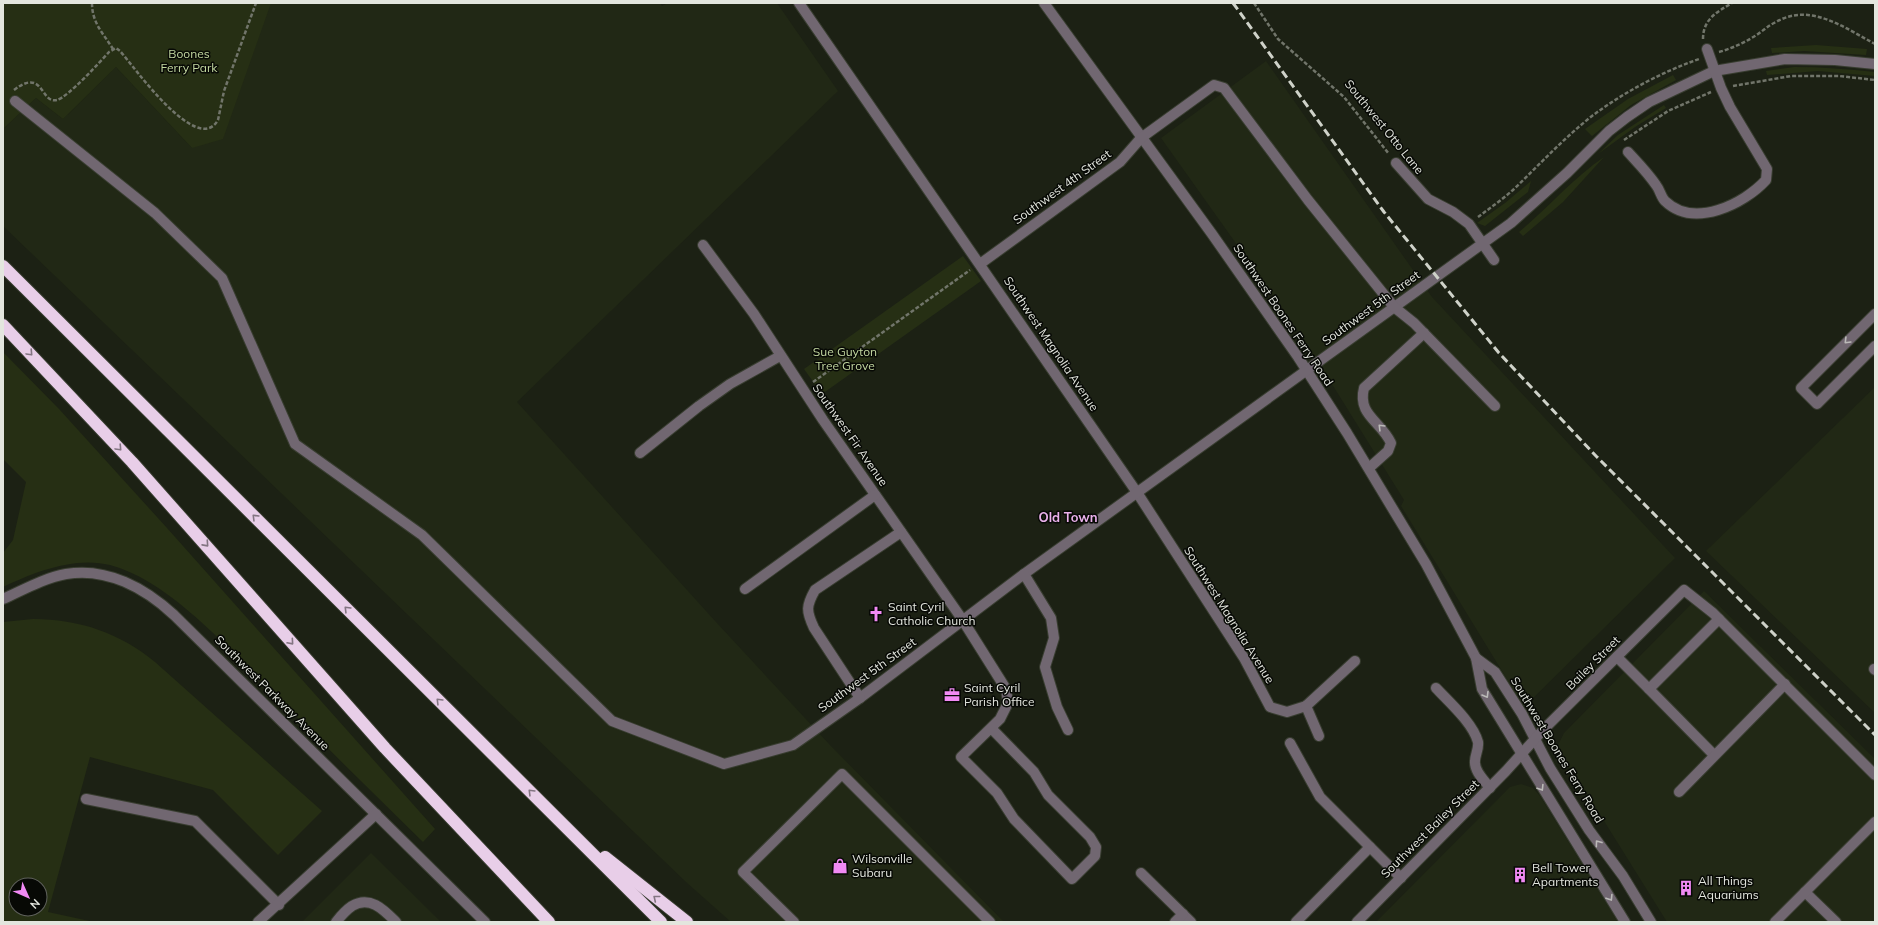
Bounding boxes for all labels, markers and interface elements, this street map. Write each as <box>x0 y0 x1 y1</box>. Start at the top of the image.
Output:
park label: Boones Ferry Park <box>161 46 218 75</box>
street label: Southwest Otto Lane <box>1342 76 1427 177</box>
street label: Southwest 4th Street <box>1010 146 1114 227</box>
street label: Southwest Boones Ferry Road <box>1230 241 1337 389</box>
street label: Southwest 5th Street <box>1319 267 1423 348</box>
street label: Southwest Magnolia Avenue <box>1001 274 1102 414</box>
one-way arrow <box>1844 336 1852 344</box>
park label: Sue Guyton Tree Grove <box>813 344 877 373</box>
one-way arrow <box>25 348 33 356</box>
street label: Southwest Fir Avenue <box>809 381 891 489</box>
one-way arrow <box>1378 424 1386 432</box>
one-way arrow <box>114 443 121 451</box>
district label: Old Town <box>1038 509 1098 525</box>
one-way arrow <box>252 514 260 522</box>
one-way arrow <box>201 540 208 547</box>
street label: Southwest Magnolia Avenue <box>1181 543 1278 686</box>
place label: Saint Cyril Catholic Church <box>888 599 976 628</box>
church icon: Saint Cyril Catholic Church <box>867 605 885 623</box>
one-way arrow <box>344 606 352 614</box>
street label: Southwest Parkway Avenue <box>212 632 333 753</box>
street label: Bailey Street <box>1563 633 1623 693</box>
street label: Southwest 5th Street <box>815 634 919 715</box>
one-way arrow <box>287 638 294 645</box>
street label: Southwest Boones Ferry Road <box>1508 674 1607 826</box>
place label: Saint Cyril Parish Office <box>964 680 1034 709</box>
office icon: Saint Cyril Parish Office <box>943 686 961 704</box>
one-way arrow <box>1481 691 1488 698</box>
one-way arrow <box>436 698 444 706</box>
street label: Southwest Bailey Street <box>1377 776 1482 881</box>
one-way arrow <box>1537 784 1544 791</box>
one-way arrow <box>528 789 536 797</box>
one-way arrow <box>1595 840 1603 847</box>
place label: Wilsonville Subaru <box>852 851 912 880</box>
shop icon: Wilsonville Subaru <box>831 857 849 875</box>
place label: Bell Tower Apartments <box>1532 860 1598 889</box>
building icon: Bell Tower Apartments <box>1511 866 1529 884</box>
place label: All Things Aquariums <box>1698 873 1759 902</box>
north arrow <box>8 877 48 917</box>
building icon: All Things Aquariums <box>1677 879 1695 897</box>
one-way arrow <box>1605 894 1613 901</box>
one-way arrow <box>654 895 661 902</box>
text: N <box>27 896 43 912</box>

